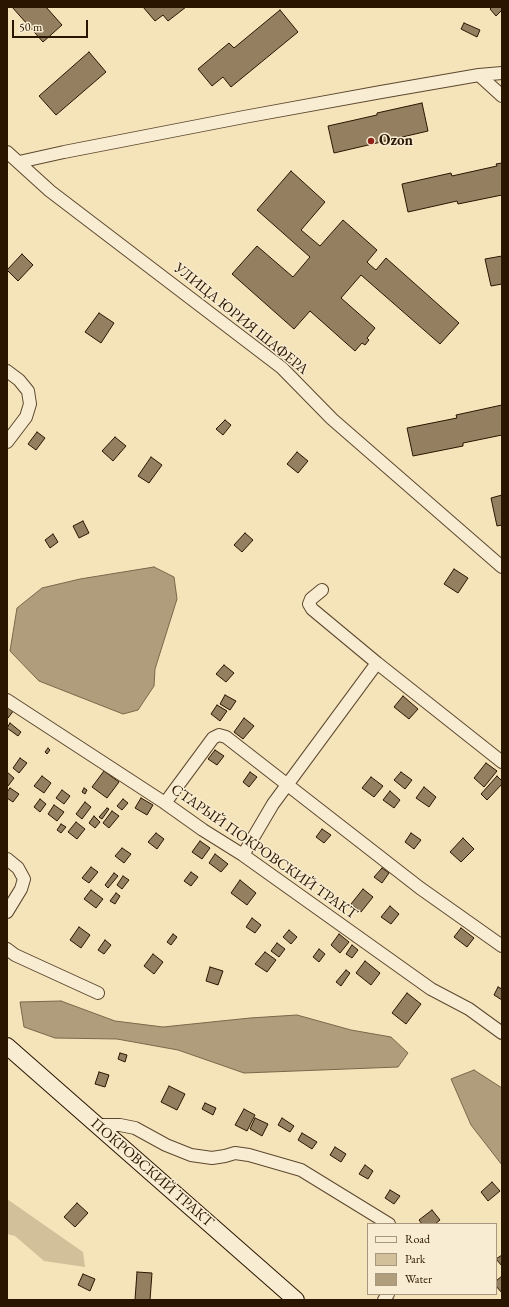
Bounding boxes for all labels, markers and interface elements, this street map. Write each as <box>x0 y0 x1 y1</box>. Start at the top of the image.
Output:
scale bar <box>14 12 90 38</box>
text: 50 m <box>19 19 42 35</box>
place label: Ozon <box>379 132 413 150</box>
marker: Ozon <box>366 136 376 146</box>
street label: УЛИЦА ЮРИЯ ШАФЕРА <box>170 259 312 379</box>
street label: СТАРЫЙ ПОКРОВСКИЙ ТРАКТ <box>167 781 361 923</box>
street label: ПОКРОВСКИЙ ТРАКТ <box>87 1115 217 1231</box>
legend <box>367 1223 497 1295</box>
text: Road <box>405 1231 430 1247</box>
text: Park <box>405 1251 425 1267</box>
text: Water <box>405 1271 432 1287</box>

